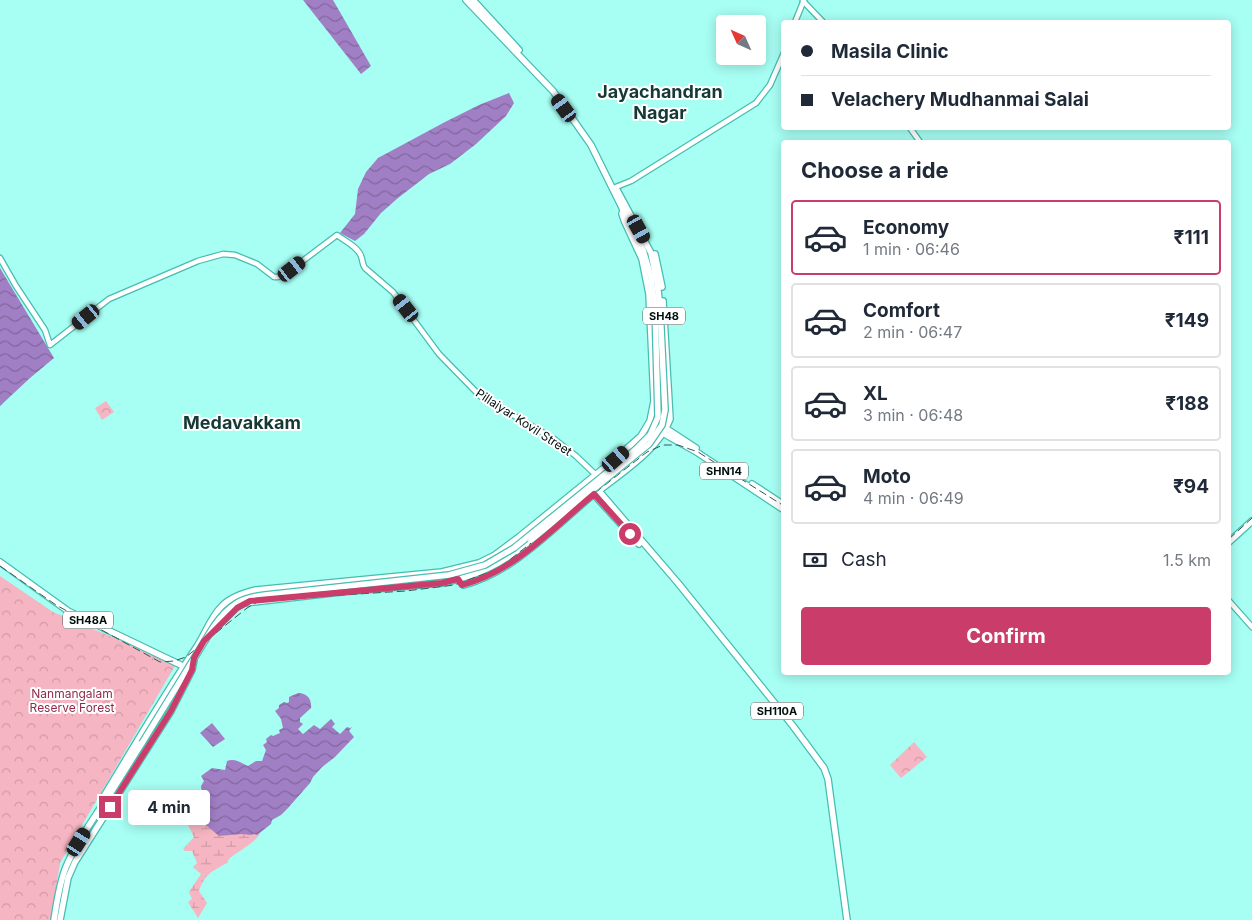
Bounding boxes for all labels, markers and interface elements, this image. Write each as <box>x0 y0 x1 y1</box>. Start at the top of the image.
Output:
north arrow <box>716 15 766 65</box>
map controls <box>716 15 766 65</box>
text: Masila Clinic <box>831 40 949 63</box>
district label: Jayachandran Nagar <box>597 81 723 123</box>
text: Velachery Mudhanmai Salai <box>831 88 1089 111</box>
car <box>549 91 578 125</box>
text: Choose a ride <box>801 157 949 183</box>
car <box>625 212 652 246</box>
icon: car <box>803 215 848 260</box>
text: Economy <box>863 216 949 239</box>
text: ₹111 <box>1174 226 1209 249</box>
text: 1 min · 06:46 <box>863 239 960 259</box>
car <box>275 254 308 284</box>
car <box>390 292 421 324</box>
icon: car <box>803 298 848 343</box>
text: Comfort <box>863 299 940 322</box>
car <box>69 302 102 332</box>
road number: SH48 <box>643 308 685 324</box>
text: ₹149 <box>1165 309 1209 332</box>
text: 2 min · 06:47 <box>863 322 962 342</box>
icon: car <box>803 381 848 426</box>
text: XL <box>863 382 888 405</box>
street label: Pillaiyar Kovil Street <box>473 385 575 459</box>
text: ₹188 <box>1165 392 1209 415</box>
text: 3 min · 06:48 <box>863 405 963 425</box>
district label: Medavakkam <box>183 412 301 433</box>
car <box>599 443 632 475</box>
road number: SHN14 <box>700 462 748 480</box>
icon: car <box>803 464 848 509</box>
text: Moto <box>863 465 911 488</box>
text: ₹94 <box>1173 475 1209 498</box>
text: 4 min · 06:49 <box>863 488 964 508</box>
route start <box>619 523 641 545</box>
icon: cash <box>801 546 829 574</box>
text: Cash <box>841 548 887 571</box>
text: 1.5 km <box>1163 550 1211 570</box>
button: Confirm <box>801 607 1211 665</box>
road number: SH48A <box>63 612 113 628</box>
park label: Nanmangalam Reserve Forest <box>30 686 114 715</box>
road number: SH110A <box>751 702 803 719</box>
callout: 4 min <box>128 790 210 824</box>
route end <box>99 796 121 818</box>
text: 4 min <box>147 797 191 817</box>
car <box>64 825 93 859</box>

